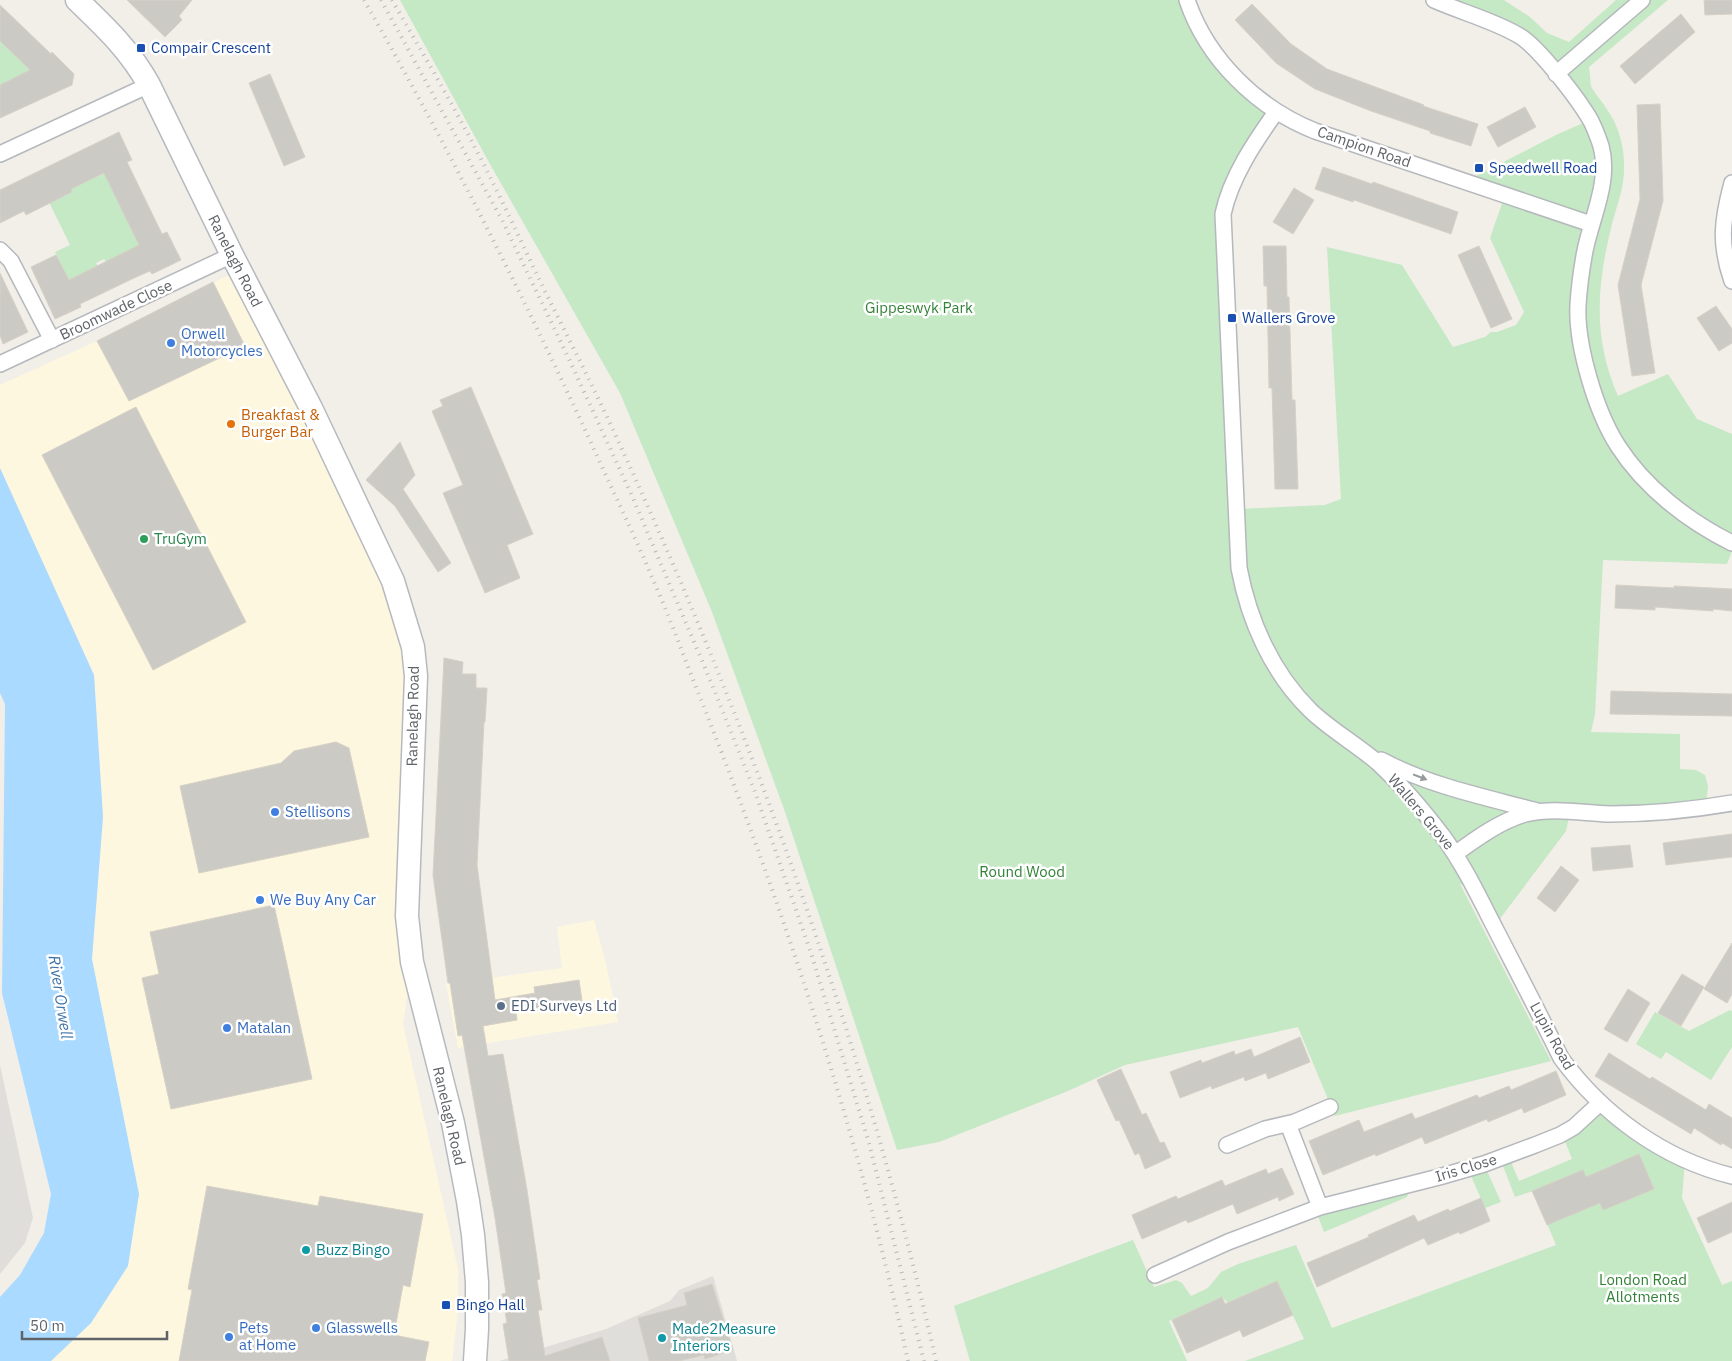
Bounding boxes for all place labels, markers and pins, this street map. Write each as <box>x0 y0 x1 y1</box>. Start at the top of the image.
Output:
place label: Compair Crescent <box>151 38 271 57</box>
marker: Compair Crescent <box>135 42 147 54</box>
place label: Speedwell Road <box>1489 158 1597 177</box>
marker: Speedwell Road <box>1473 162 1485 174</box>
place label: Wallers Grove <box>1242 308 1336 327</box>
marker: Wallers Grove <box>1226 312 1238 324</box>
place label: Orwell Motorcycles <box>181 324 263 360</box>
marker: Orwell Motorcycles <box>165 337 177 349</box>
place label: Breakfast & Burger Bar <box>241 405 320 441</box>
marker: Breakfast & Burger Bar <box>225 418 237 430</box>
place label: TruGym <box>154 529 207 548</box>
marker: TruGym <box>138 533 150 545</box>
place label: Stellisons <box>285 802 351 821</box>
marker: Stellisons <box>269 806 281 818</box>
place label: We Buy Any Car <box>270 890 377 909</box>
marker: We Buy Any Car <box>254 894 266 906</box>
place label: EDI Surveys Ltd <box>511 996 617 1015</box>
marker: EDI Surveys Ltd <box>495 1000 507 1012</box>
place label: Matalan <box>237 1018 291 1037</box>
marker: Matalan <box>221 1022 233 1034</box>
place label: Buzz Bingo <box>316 1240 390 1259</box>
marker: Buzz Bingo <box>300 1244 312 1256</box>
place label: Bingo Hall <box>456 1295 525 1314</box>
marker: Bingo Hall <box>440 1299 452 1311</box>
place label: Pets at Home <box>239 1318 296 1354</box>
place label: Glasswells <box>326 1318 398 1337</box>
place label: Made2Measure Interiors <box>672 1319 776 1355</box>
marker: Glasswells <box>310 1322 322 1334</box>
marker: Pets at Home <box>223 1331 235 1343</box>
marker: Made2Measure Interiors <box>656 1332 668 1344</box>

